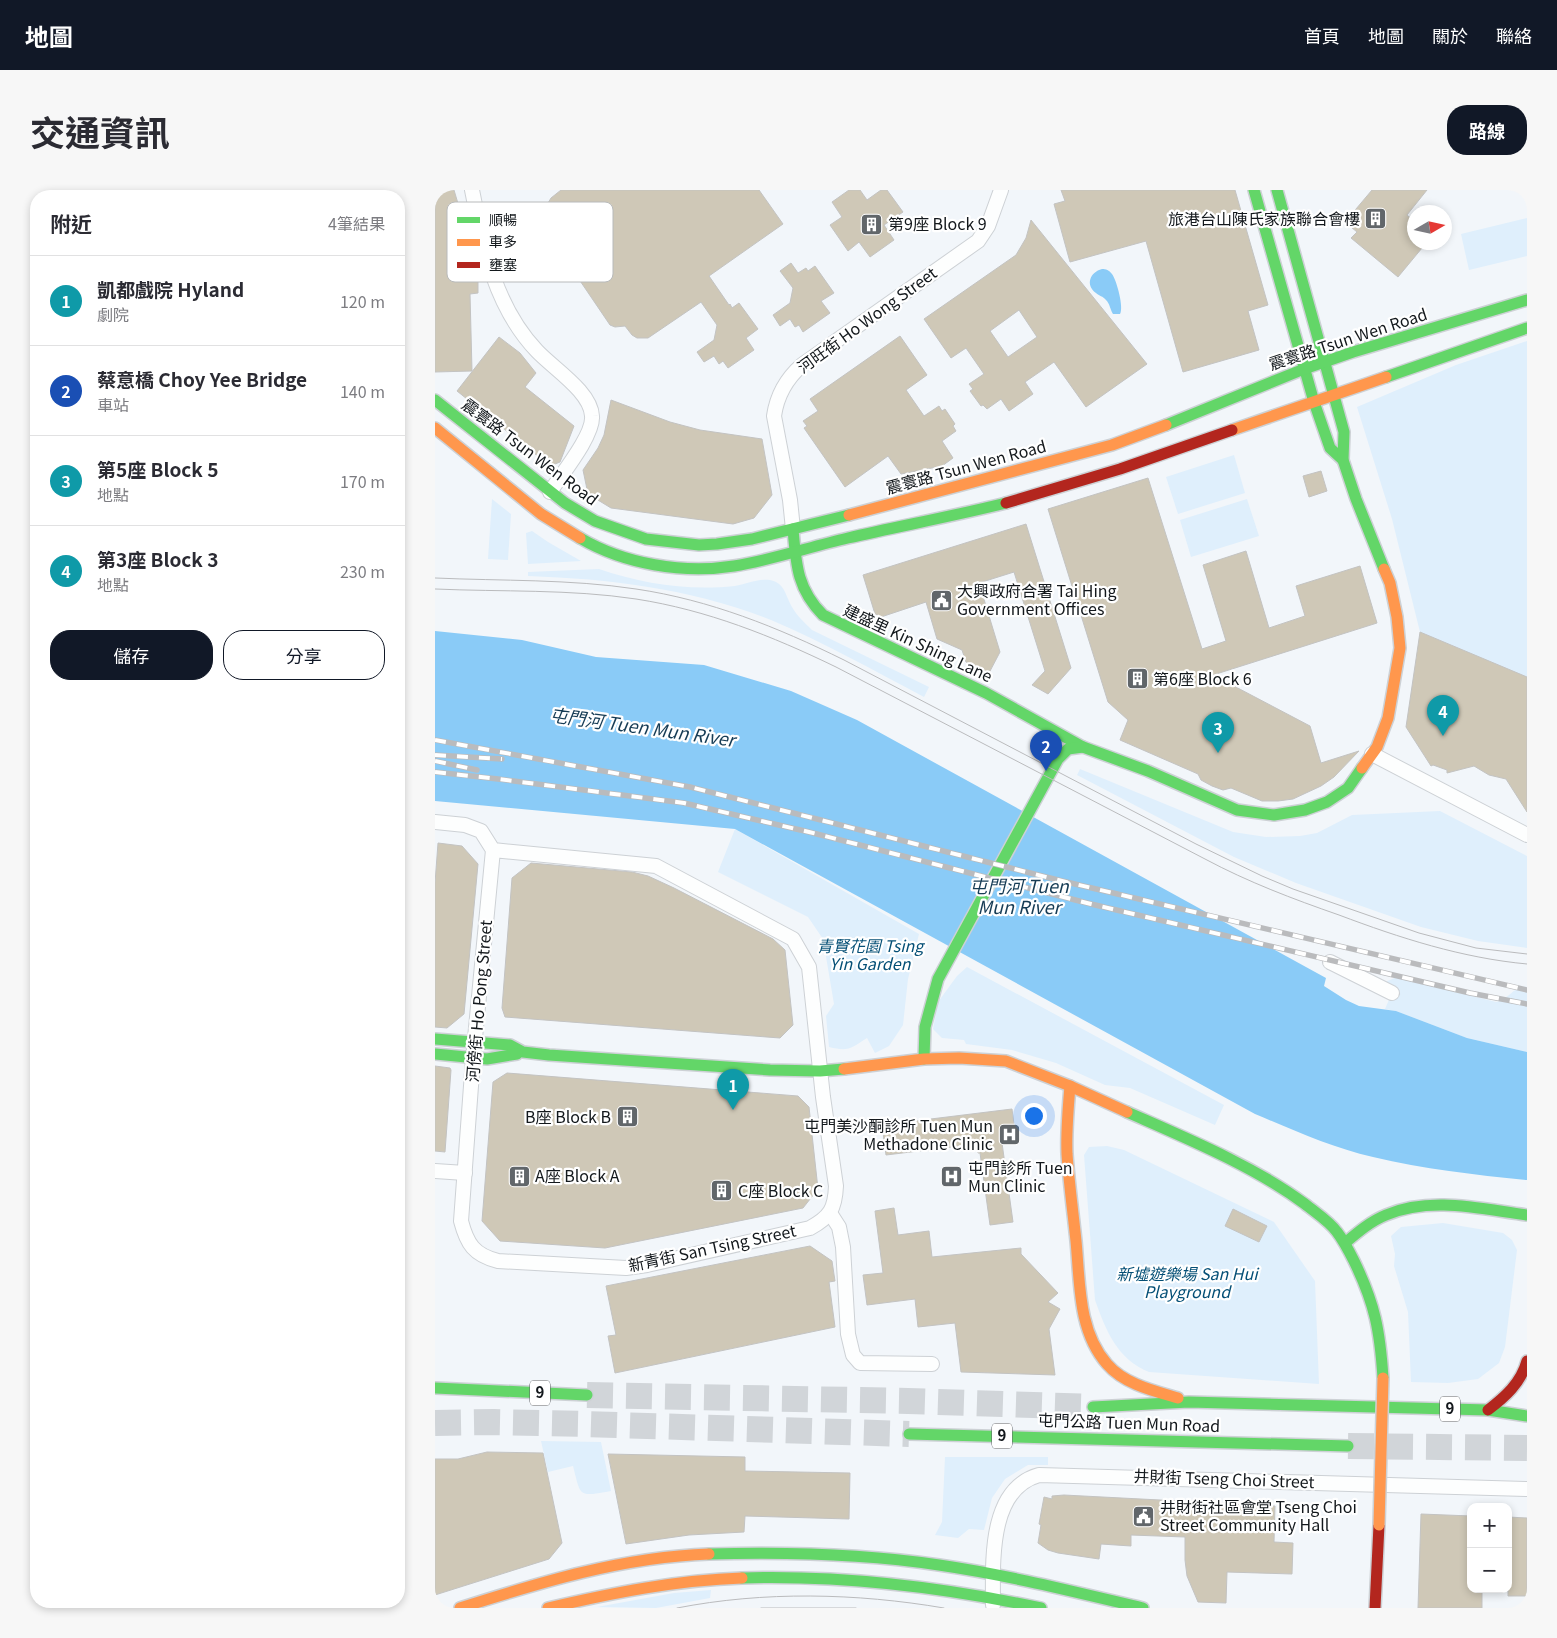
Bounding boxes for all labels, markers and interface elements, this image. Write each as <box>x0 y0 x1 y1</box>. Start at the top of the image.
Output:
text: 地圖 <box>25 18 73 53</box>
text: 首頁 <box>1304 22 1340 48</box>
text: 地圖 <box>1368 22 1404 48</box>
text: 關於 <box>1432 22 1468 48</box>
text: 聯絡 <box>1496 22 1532 48</box>
text: 交通資訊 <box>30 105 170 156</box>
button: 路線 <box>1447 105 1527 155</box>
legend <box>447 202 613 282</box>
north arrow <box>1407 205 1452 250</box>
place label: 旅港台山陳氏家族聯合會樓 <box>1168 206 1360 230</box>
building icon: 旅港台山陳氏家族聯合會樓 <box>1364 207 1388 231</box>
text: 附近 <box>50 208 92 238</box>
text: 順暢 <box>489 209 517 229</box>
text: 4筆結果 <box>328 211 385 235</box>
place label: 第9座 Block 9 <box>888 211 987 235</box>
building icon: 第9座 Block 9 <box>860 212 884 236</box>
text: 車多 <box>489 231 517 251</box>
text: 壅塞 <box>489 254 517 274</box>
street label: 河旺街 Ho Wong Street <box>792 260 941 378</box>
text: 凱都戲院 Hyland <box>97 275 244 302</box>
text: 1 <box>61 289 71 313</box>
text: 120 m <box>340 289 385 313</box>
street label: 震寰路 Tsun Wen Road <box>1265 301 1430 375</box>
text: 劇院 <box>97 302 129 326</box>
text: 蔡意橋 Choy Yee Bridge <box>97 365 307 392</box>
text: 2 <box>61 379 71 403</box>
text: 140 m <box>340 379 385 403</box>
text: 車站 <box>97 392 129 416</box>
street label: 震寰路 Tsun Wen Road <box>457 392 604 510</box>
street label: 震寰路 Tsun Wen Road <box>883 433 1049 499</box>
text: 第5座 Block 5 <box>97 455 218 482</box>
text: 3 <box>61 469 71 493</box>
text: 170 m <box>340 469 385 493</box>
text: 地點 <box>97 482 129 506</box>
text: 第3座 Block 3 <box>97 545 218 572</box>
text: 4 <box>61 559 71 583</box>
text: 230 m <box>340 559 385 583</box>
text: 地點 <box>97 572 129 596</box>
place label: 大興政府合署 Tai Hing Government Offices <box>957 578 1117 620</box>
public building icon: 大興政府合署 Tai Hing Government Offices <box>929 588 953 612</box>
street label: 建盛里 Kin Shing Lane <box>840 597 997 687</box>
button: 儲存 <box>50 630 213 680</box>
button: 分享 <box>223 630 385 680</box>
place label: 第6座 Block 6 <box>1153 666 1252 690</box>
building icon: 第6座 Block 6 <box>1125 667 1149 691</box>
pin: 4 <box>1427 695 1459 736</box>
water label: 屯門河 Tuen Mun River <box>548 700 740 752</box>
pin: 3 <box>1202 712 1234 753</box>
pin: 2 <box>1030 730 1062 771</box>
water label: 屯門河 Tuen Mun River <box>969 872 1070 919</box>
street label: 河傍街 Ho Pong Street <box>459 919 497 1083</box>
park label: 青賢花園 Tsing Yin Garden <box>817 933 925 975</box>
pin: 1 <box>717 1069 749 1110</box>
your location <box>1021 1103 1047 1129</box>
place label: B座 Block B <box>525 1104 611 1128</box>
building icon: B座 Block B <box>615 1105 639 1129</box>
place label: 屯門美沙酮診所 Tuen Mun Methadone Clinic <box>804 1113 993 1155</box>
hospital icon: 屯門美沙酮診所 Tuen Mun Methadone Clinic <box>997 1123 1021 1147</box>
place label: 屯門診所 Tuen Mun Clinic <box>968 1155 1073 1197</box>
place label: A座 Block A <box>535 1163 620 1187</box>
building icon: A座 Block A <box>507 1164 531 1188</box>
hospital icon: 屯門診所 Tuen Mun Clinic <box>940 1165 964 1189</box>
place label: C座 Block C <box>738 1178 823 1202</box>
building icon: C座 Block C <box>710 1179 734 1203</box>
street label: 新青街 San Tsing Street <box>626 1218 798 1277</box>
park label: 新墟遊樂場 San Hui Playground <box>1116 1261 1260 1303</box>
road number: 9 <box>530 1380 550 1406</box>
road number: 9 <box>1440 1396 1460 1422</box>
street label: 屯門公路 Tuen Mun Road <box>1037 1407 1221 1437</box>
road number: 9 <box>992 1424 1012 1448</box>
street label: 井財街 Tseng Choi Street <box>1133 1463 1315 1493</box>
place label: 井財街社區會堂 Tseng Choi Street Community Hall <box>1160 1494 1357 1536</box>
map controls <box>1467 1503 1512 1593</box>
button: + <box>1467 1503 1512 1548</box>
public building icon: 井財街社區會堂 Tseng Choi Street Community Hall <box>1132 1504 1156 1528</box>
button: − <box>1467 1548 1512 1593</box>

